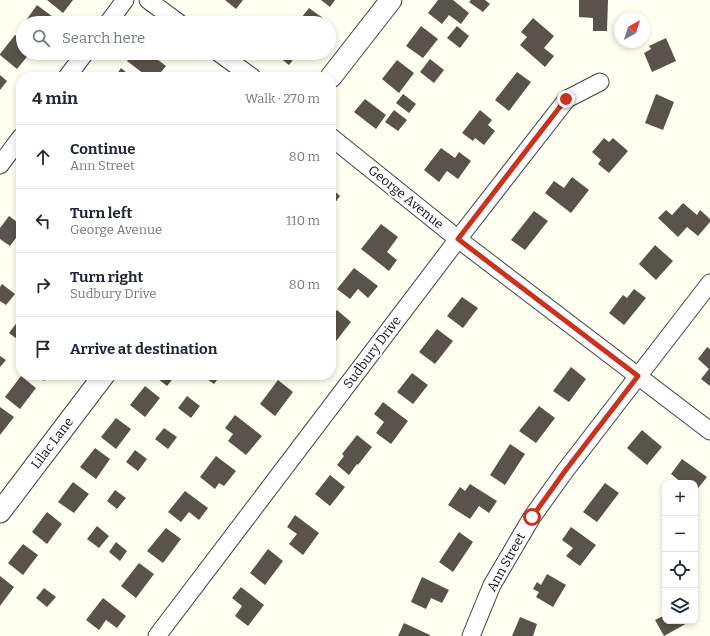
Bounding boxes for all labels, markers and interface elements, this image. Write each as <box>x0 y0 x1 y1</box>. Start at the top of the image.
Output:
north arrow <box>614 12 650 48</box>
search box <box>16 16 336 60</box>
icon: search <box>30 27 52 49</box>
text: Search here <box>62 29 145 47</box>
text: 4 min <box>32 88 78 109</box>
route end <box>557 90 575 108</box>
text: Walk · 270 m <box>245 91 320 106</box>
text: Continue <box>70 140 136 158</box>
icon: ahead <box>32 146 54 168</box>
text: 80 m <box>289 149 320 164</box>
text: Ann Street <box>70 158 135 173</box>
street label: George Avenue <box>365 162 447 232</box>
text: Turn left <box>70 204 132 222</box>
icon: left <box>32 210 54 232</box>
text: 110 m <box>286 213 320 228</box>
text: George Avenue <box>70 222 162 237</box>
text: Turn right <box>70 268 143 286</box>
icon: right <box>32 274 54 296</box>
text: 80 m <box>289 277 320 292</box>
text: Sudbury Drive <box>70 286 156 301</box>
street label: Sudbury Drive <box>340 313 404 391</box>
icon: arrive <box>32 338 54 360</box>
text: Arrive at destination <box>70 340 217 358</box>
street label: Lilac Lane <box>28 414 76 472</box>
map controls <box>662 480 698 624</box>
button: + <box>662 480 698 516</box>
route start <box>523 508 541 526</box>
button: − <box>662 516 698 552</box>
street label: Ann Street <box>484 530 528 594</box>
button: locate <box>662 552 698 588</box>
button: layers <box>662 588 698 624</box>

